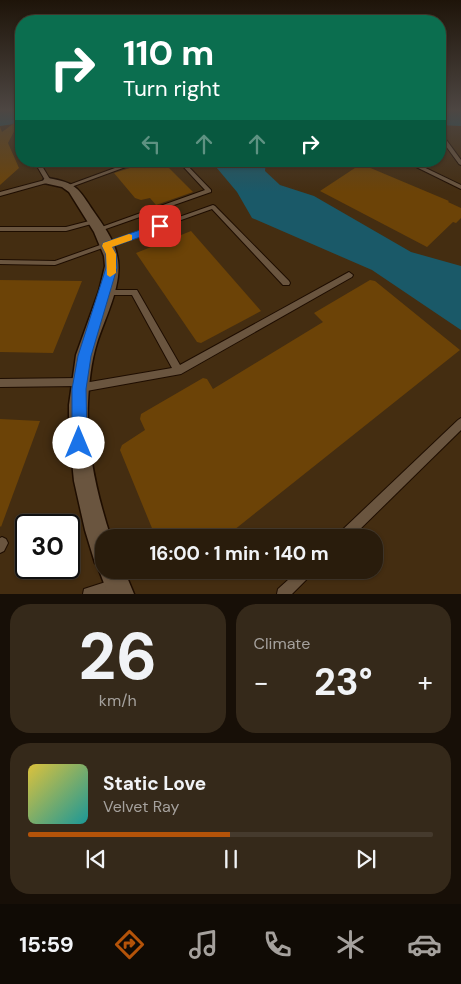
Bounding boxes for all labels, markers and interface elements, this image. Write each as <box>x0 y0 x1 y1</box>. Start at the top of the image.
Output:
text: 110 m <box>123 30 214 76</box>
icon: right <box>40 35 105 100</box>
text: Turn right <box>123 74 220 103</box>
icon: left <box>137 130 165 158</box>
icon: ahead <box>190 130 218 158</box>
icon: ahead <box>243 130 271 158</box>
icon: right <box>296 130 324 158</box>
pin <box>139 205 181 247</box>
icon: arrive <box>146 212 174 240</box>
position arrow <box>52 416 104 468</box>
speed limit sign: 30 <box>15 514 80 579</box>
text: 16:00 · 1 min · 140 m <box>149 541 329 566</box>
text: 26 <box>78 615 157 699</box>
text: Climate <box>254 633 310 654</box>
text: 23° <box>314 657 373 707</box>
text: − <box>254 664 269 701</box>
text: + <box>418 664 433 701</box>
text: km/h <box>99 690 137 711</box>
text: Static Love <box>103 771 206 796</box>
text: Velvet Ray <box>103 796 179 817</box>
icon: previous <box>82 845 110 873</box>
icon: pause <box>217 845 245 873</box>
icon: next <box>352 845 380 873</box>
icon: directions <box>112 927 147 962</box>
icon: music <box>186 927 221 962</box>
icon: phone <box>260 927 295 962</box>
icon: climate <box>333 927 368 962</box>
icon: car <box>407 927 442 962</box>
text: 15:59 <box>19 930 74 959</box>

